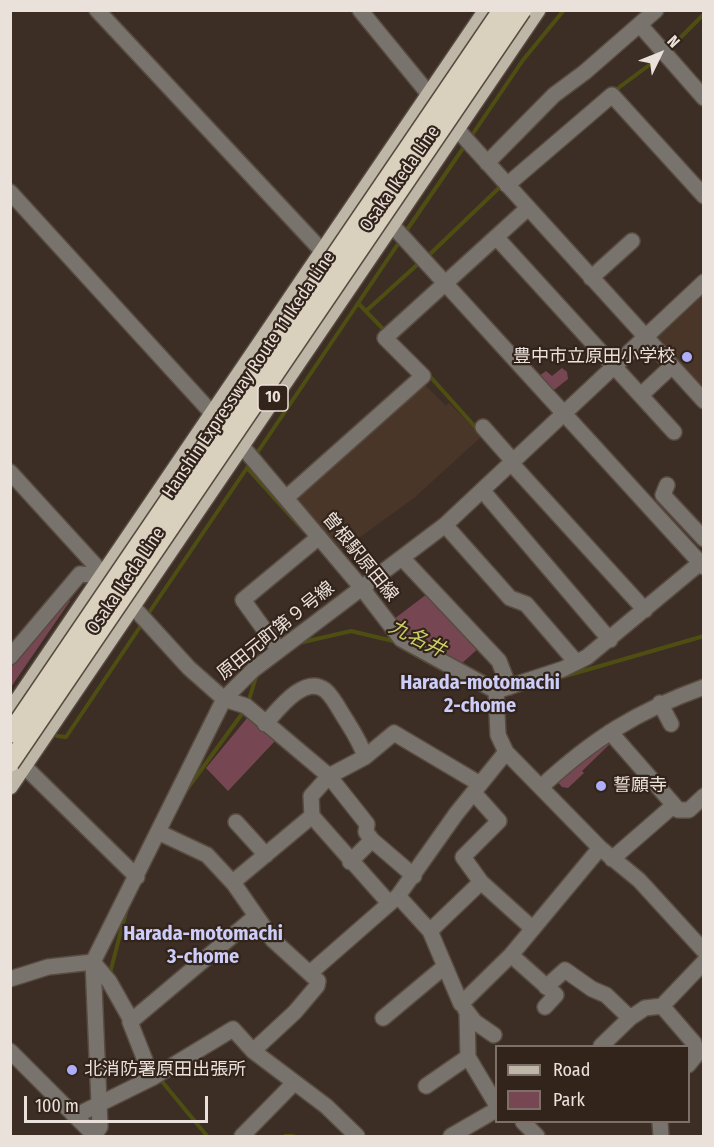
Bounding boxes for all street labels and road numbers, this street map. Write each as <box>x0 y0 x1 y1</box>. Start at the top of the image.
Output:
street label: Osaka Ikeda Line <box>356 122 444 236</box>
street label: Hanshin Expressway Route 11 Ikeda Line <box>158 247 340 503</box>
road number: 10 <box>258 385 288 411</box>
street label: 曽根駅原田線 <box>318 508 402 606</box>
street label: Osaka Ikeda Line <box>82 523 170 639</box>
street label: 原田元町第９号線 <box>213 577 339 685</box>

